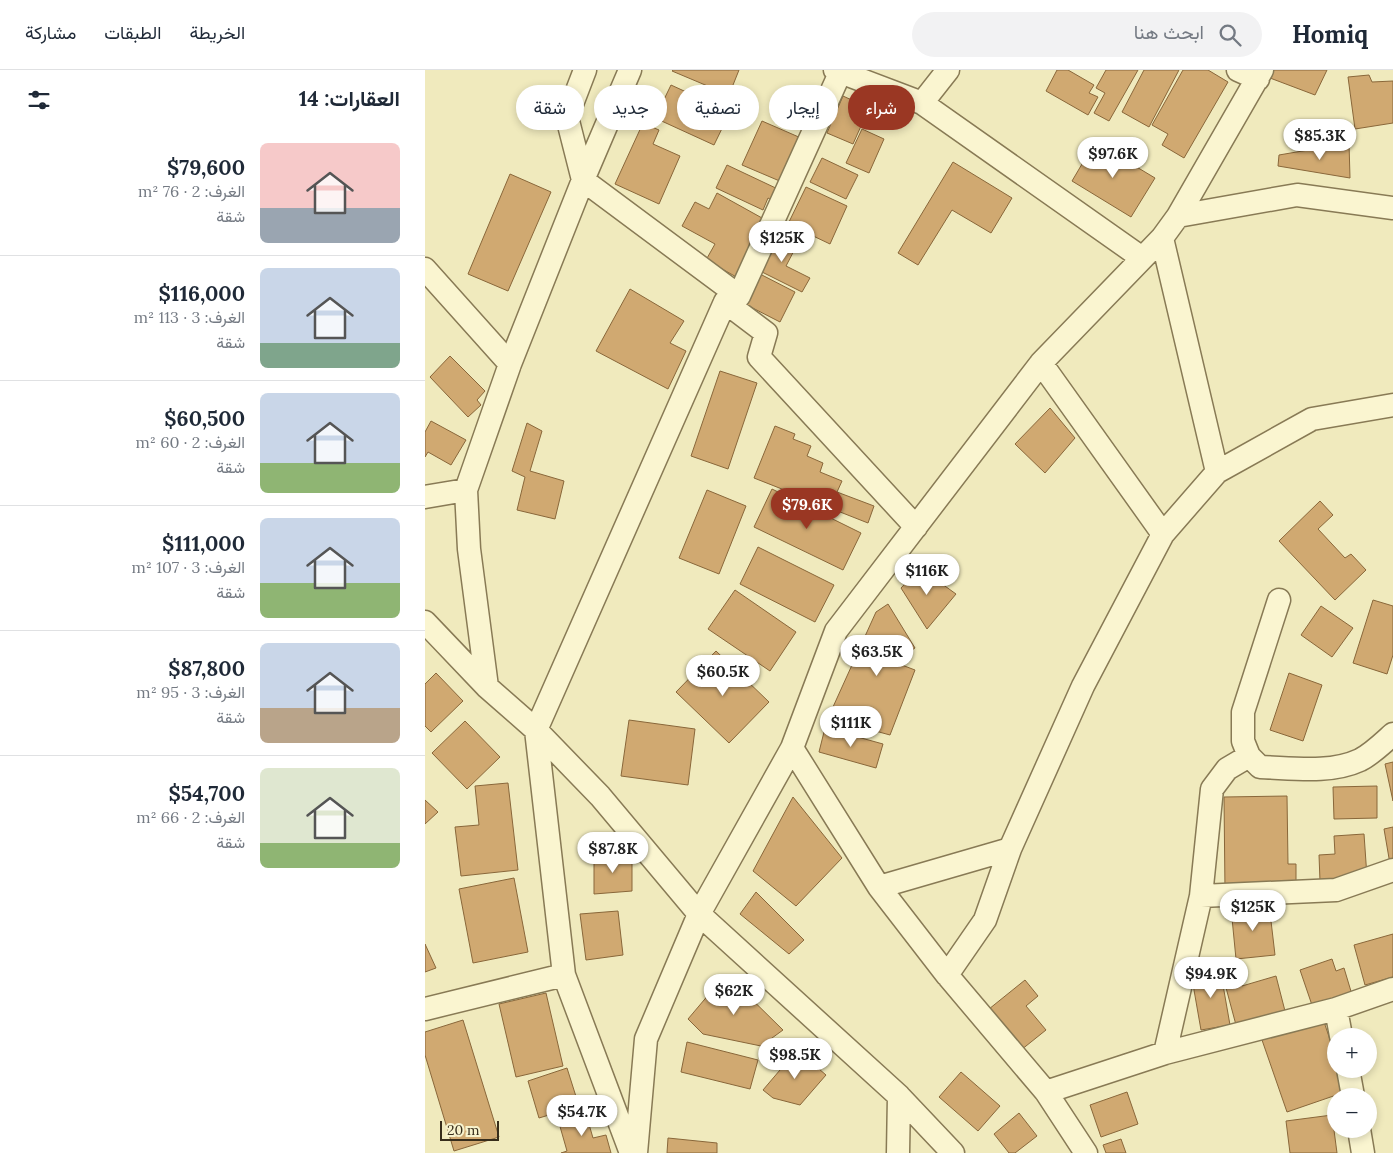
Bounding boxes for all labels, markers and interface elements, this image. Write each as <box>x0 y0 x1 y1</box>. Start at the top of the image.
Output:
search box <box>912 12 1262 57</box>
text: Homiq <box>1292 19 1368 50</box>
text: ابحث هنا <box>1134 20 1204 44</box>
text: مشاركة <box>25 21 76 44</box>
text: الطبقات <box>104 21 161 44</box>
text: الخريطة <box>189 21 245 44</box>
icon: search <box>1216 21 1244 49</box>
text: العقارات: 14 <box>299 85 400 112</box>
chip: شقة <box>516 85 584 130</box>
chip: جديد <box>594 85 667 130</box>
chip: تصفية <box>677 85 759 130</box>
chip: إيجار <box>769 85 838 130</box>
chip: شراء <box>848 85 915 130</box>
icon: filters <box>25 86 53 114</box>
pin: $85.3K <box>1279 118 1361 161</box>
text: $85.3K <box>1294 125 1346 145</box>
pin: $97.6K <box>1072 136 1154 179</box>
text: $97.6K <box>1088 143 1138 163</box>
text: $79,600 <box>167 154 245 181</box>
icon: home <box>300 163 360 223</box>
text: الغرف: 2 · 76 m² <box>138 181 245 201</box>
text: شقة <box>216 206 245 226</box>
pin: $125K <box>747 220 817 263</box>
text: $125K <box>760 227 804 247</box>
text: $116,000 <box>159 280 245 307</box>
icon: home <box>300 288 360 348</box>
text: الغرف: 3 · 113 m² <box>134 307 245 327</box>
text: شقة <box>216 332 245 352</box>
text: $60,500 <box>164 405 245 432</box>
icon: home <box>300 413 360 473</box>
text: الغرف: 2 · 60 m² <box>135 432 245 452</box>
text: شقة <box>216 457 245 477</box>
pin: $79.6K <box>766 488 848 530</box>
text: $79.6K <box>782 494 832 514</box>
text: $111,000 <box>162 530 245 557</box>
icon: home <box>300 538 360 598</box>
pin: $116K <box>892 554 962 596</box>
text: الغرف: 3 · 107 m² <box>132 557 245 577</box>
text: $116K <box>906 560 949 580</box>
text: شقة <box>216 582 245 602</box>
pin: $63.5K <box>836 634 918 677</box>
text: $63.5K <box>851 641 903 661</box>
pin: $60.5K <box>682 654 764 697</box>
text: $87,800 <box>168 655 245 682</box>
text: $60.5K <box>697 661 749 681</box>
icon: home <box>300 663 360 723</box>
text: الغرف: 3 · 95 m² <box>136 682 245 702</box>
pin: $111K <box>816 706 886 748</box>
text: شقة <box>216 707 245 727</box>
text: $111K <box>831 712 871 732</box>
text: $54,700 <box>168 780 245 807</box>
icon: home <box>300 788 360 848</box>
text: الغرف: 2 · 66 m² <box>136 807 245 827</box>
text: شقة <box>216 832 245 852</box>
pin: $87.8K <box>572 832 654 874</box>
text: $87.8K <box>588 838 638 858</box>
pin: $125K <box>1218 890 1288 932</box>
text: $125K <box>1231 896 1275 916</box>
pin: $94.9K <box>1170 956 1252 999</box>
text: $94.9K <box>1185 963 1237 983</box>
pin: $62K <box>704 974 764 1016</box>
text: $62K <box>715 980 753 1000</box>
map controls <box>1327 1028 1377 1138</box>
button: + <box>1327 1028 1377 1078</box>
pin: $98.5K <box>754 1038 836 1080</box>
text: $98.5K <box>769 1044 821 1064</box>
button: − <box>1327 1088 1377 1138</box>
pin: $54.7K <box>541 1094 623 1137</box>
text: $54.7K <box>557 1101 607 1121</box>
scale bar <box>440 1118 499 1141</box>
text: 20 m <box>447 1121 479 1139</box>

